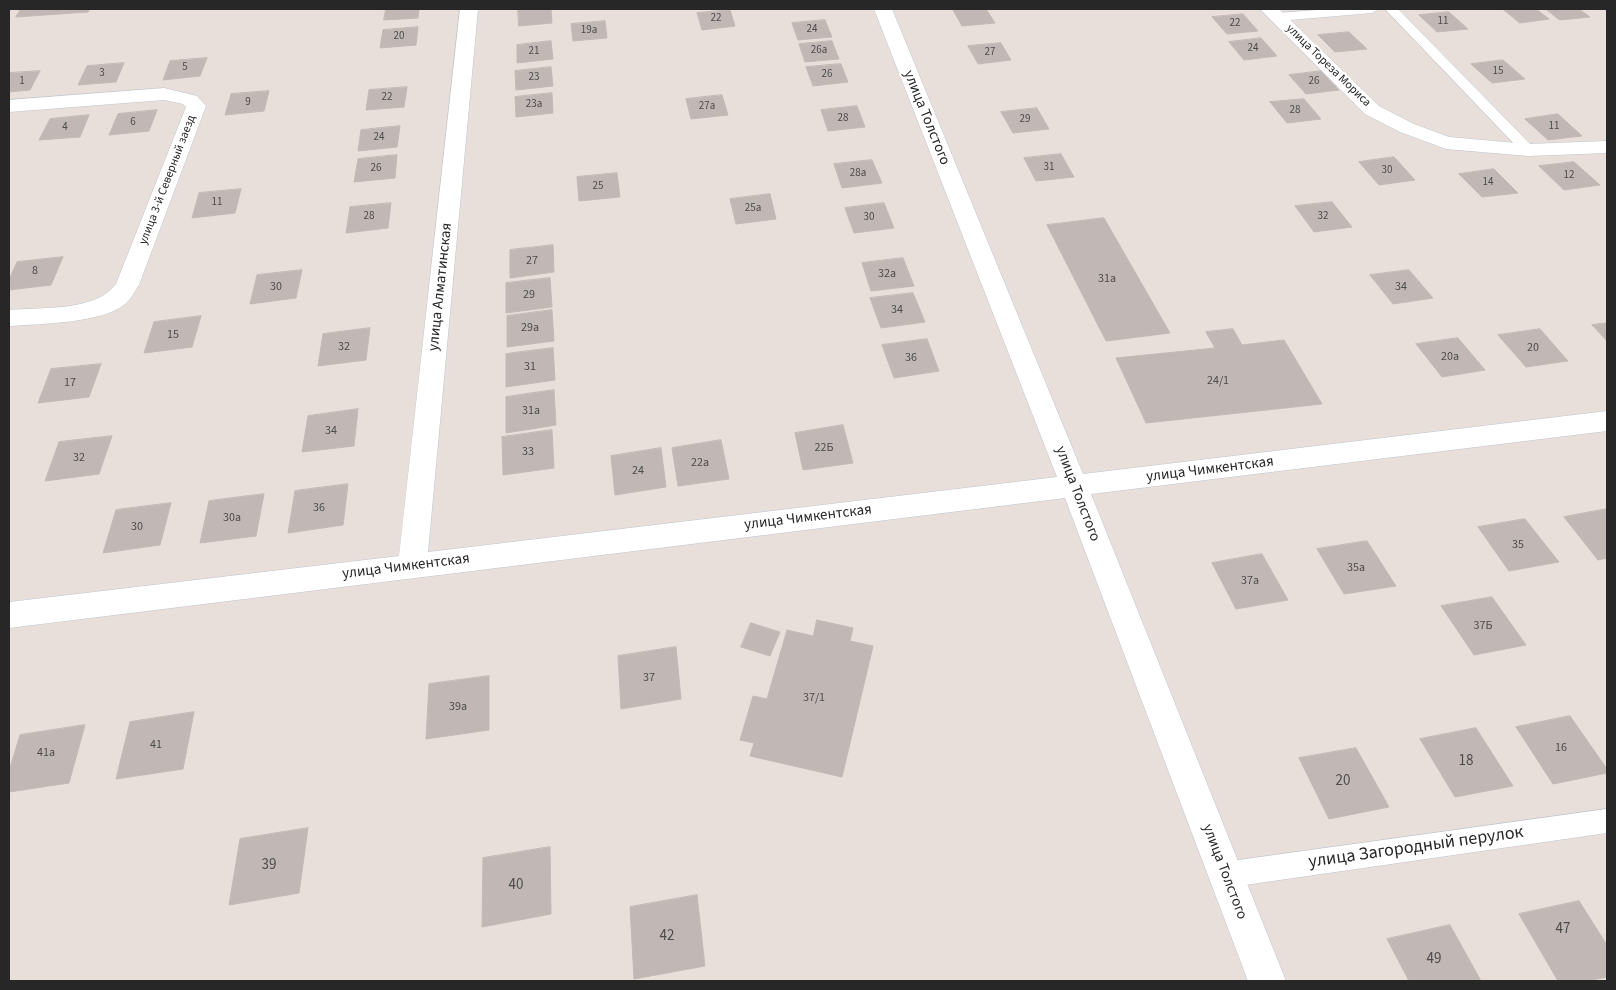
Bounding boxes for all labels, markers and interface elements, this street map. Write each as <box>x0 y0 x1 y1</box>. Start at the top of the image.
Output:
house number: 22 <box>711 12 721 26</box>
house number: 11 <box>1438 15 1448 29</box>
house number: 22 <box>1230 17 1240 31</box>
street label: улица Тореза Мориса <box>1283 22 1373 110</box>
house number: 24 <box>807 23 817 37</box>
house number: 19а <box>581 24 597 38</box>
house number: 20 <box>394 30 404 44</box>
house number: 24 <box>1248 42 1258 56</box>
house number: 26а <box>811 44 827 58</box>
house number: 21 <box>529 45 539 59</box>
house number: 27 <box>985 46 995 60</box>
house number: 5 <box>182 61 188 75</box>
house number: 15 <box>1493 65 1503 79</box>
house number: 3 <box>99 67 105 81</box>
house number: 26 <box>822 68 832 82</box>
street label: улица Толстого <box>899 68 953 168</box>
house number: 23 <box>529 71 539 85</box>
house number: 1 <box>19 75 25 89</box>
house number: 26 <box>1309 75 1319 89</box>
house number: 22 <box>382 91 392 105</box>
house number: 9 <box>245 96 251 110</box>
house number: 23а <box>526 98 542 112</box>
house number: 27а <box>699 100 715 114</box>
house number: 28 <box>1290 104 1300 118</box>
house number: 28 <box>838 112 848 126</box>
street label: улица 3-й Северный заезд <box>137 113 199 247</box>
house number: 29 <box>1020 113 1030 127</box>
house number: 6 <box>130 116 136 130</box>
house number: 11 <box>1549 120 1559 134</box>
house number: 4 <box>62 121 68 135</box>
house number: 24 <box>374 131 384 145</box>
house number: 31 <box>1044 161 1054 175</box>
house number: 26 <box>371 162 381 176</box>
house number: 30 <box>1382 164 1392 178</box>
house number: 28а <box>850 167 866 181</box>
house number: 12 <box>1564 169 1574 183</box>
house number: 14 <box>1483 176 1493 190</box>
house number: 25 <box>593 180 603 194</box>
house number: 11 <box>212 196 222 210</box>
house number: 25а <box>745 202 761 216</box>
house number: 28 <box>364 210 374 224</box>
house number: 32 <box>1318 210 1328 224</box>
house number: 30 <box>864 211 874 225</box>
street label: улица Алматинская <box>425 222 457 352</box>
house number: 27 <box>526 254 538 268</box>
house number: 8 <box>32 264 38 278</box>
house number: 32а <box>878 267 896 281</box>
house number: 31а <box>1098 272 1116 286</box>
house number: 30 <box>270 280 282 294</box>
house number: 34 <box>1395 280 1407 294</box>
house number: 29 <box>523 288 535 302</box>
house number: 34 <box>891 303 903 317</box>
house number: 29а <box>521 321 539 335</box>
house number: 15 <box>167 328 179 342</box>
house number: 32 <box>338 340 350 354</box>
house number: 20 <box>1527 341 1539 355</box>
house number: 20а <box>1441 350 1459 364</box>
house number: 36 <box>905 351 917 365</box>
house number: 31 <box>524 360 536 374</box>
house number: 24/1 <box>1207 374 1229 388</box>
house number: 17 <box>64 376 76 390</box>
house number: 31а <box>522 404 540 418</box>
house number: 34 <box>325 424 337 438</box>
house number: 22Б <box>815 441 833 455</box>
street label: улица Толстого <box>1051 444 1103 544</box>
house number: 33 <box>522 445 534 459</box>
house number: 32 <box>73 451 85 465</box>
street label: улица Чимкентская <box>1145 453 1275 487</box>
house number: 22а <box>691 456 709 470</box>
house number: 24 <box>632 464 644 478</box>
house number: 36 <box>313 501 325 515</box>
street label: улица Чимкентская <box>743 501 873 535</box>
house number: 30а <box>223 511 241 525</box>
house number: 30 <box>131 520 143 534</box>
house number: 35 <box>1512 538 1524 552</box>
street label: улица Чимкентская <box>341 550 471 584</box>
house number: 35а <box>1347 561 1365 575</box>
house number: 37а <box>1241 574 1259 588</box>
house number: 37Б <box>1474 619 1492 633</box>
house number: 37 <box>643 671 655 685</box>
house number: 37/1 <box>803 691 825 705</box>
house number: 39а <box>449 700 467 714</box>
house number: 41 <box>150 738 162 752</box>
house number: 16 <box>1555 741 1567 755</box>
house number: 41а <box>37 746 55 760</box>
house number: 18 <box>1459 753 1473 771</box>
house number: 20 <box>1336 773 1350 791</box>
street label: улица Толстого <box>1198 822 1250 922</box>
street label: улица Загородный перулок <box>1307 822 1525 874</box>
house number: 39 <box>262 857 276 875</box>
house number: 40 <box>509 877 523 895</box>
house number: 47 <box>1556 921 1570 939</box>
house number: 42 <box>660 928 674 946</box>
house number: 49 <box>1427 951 1441 969</box>

